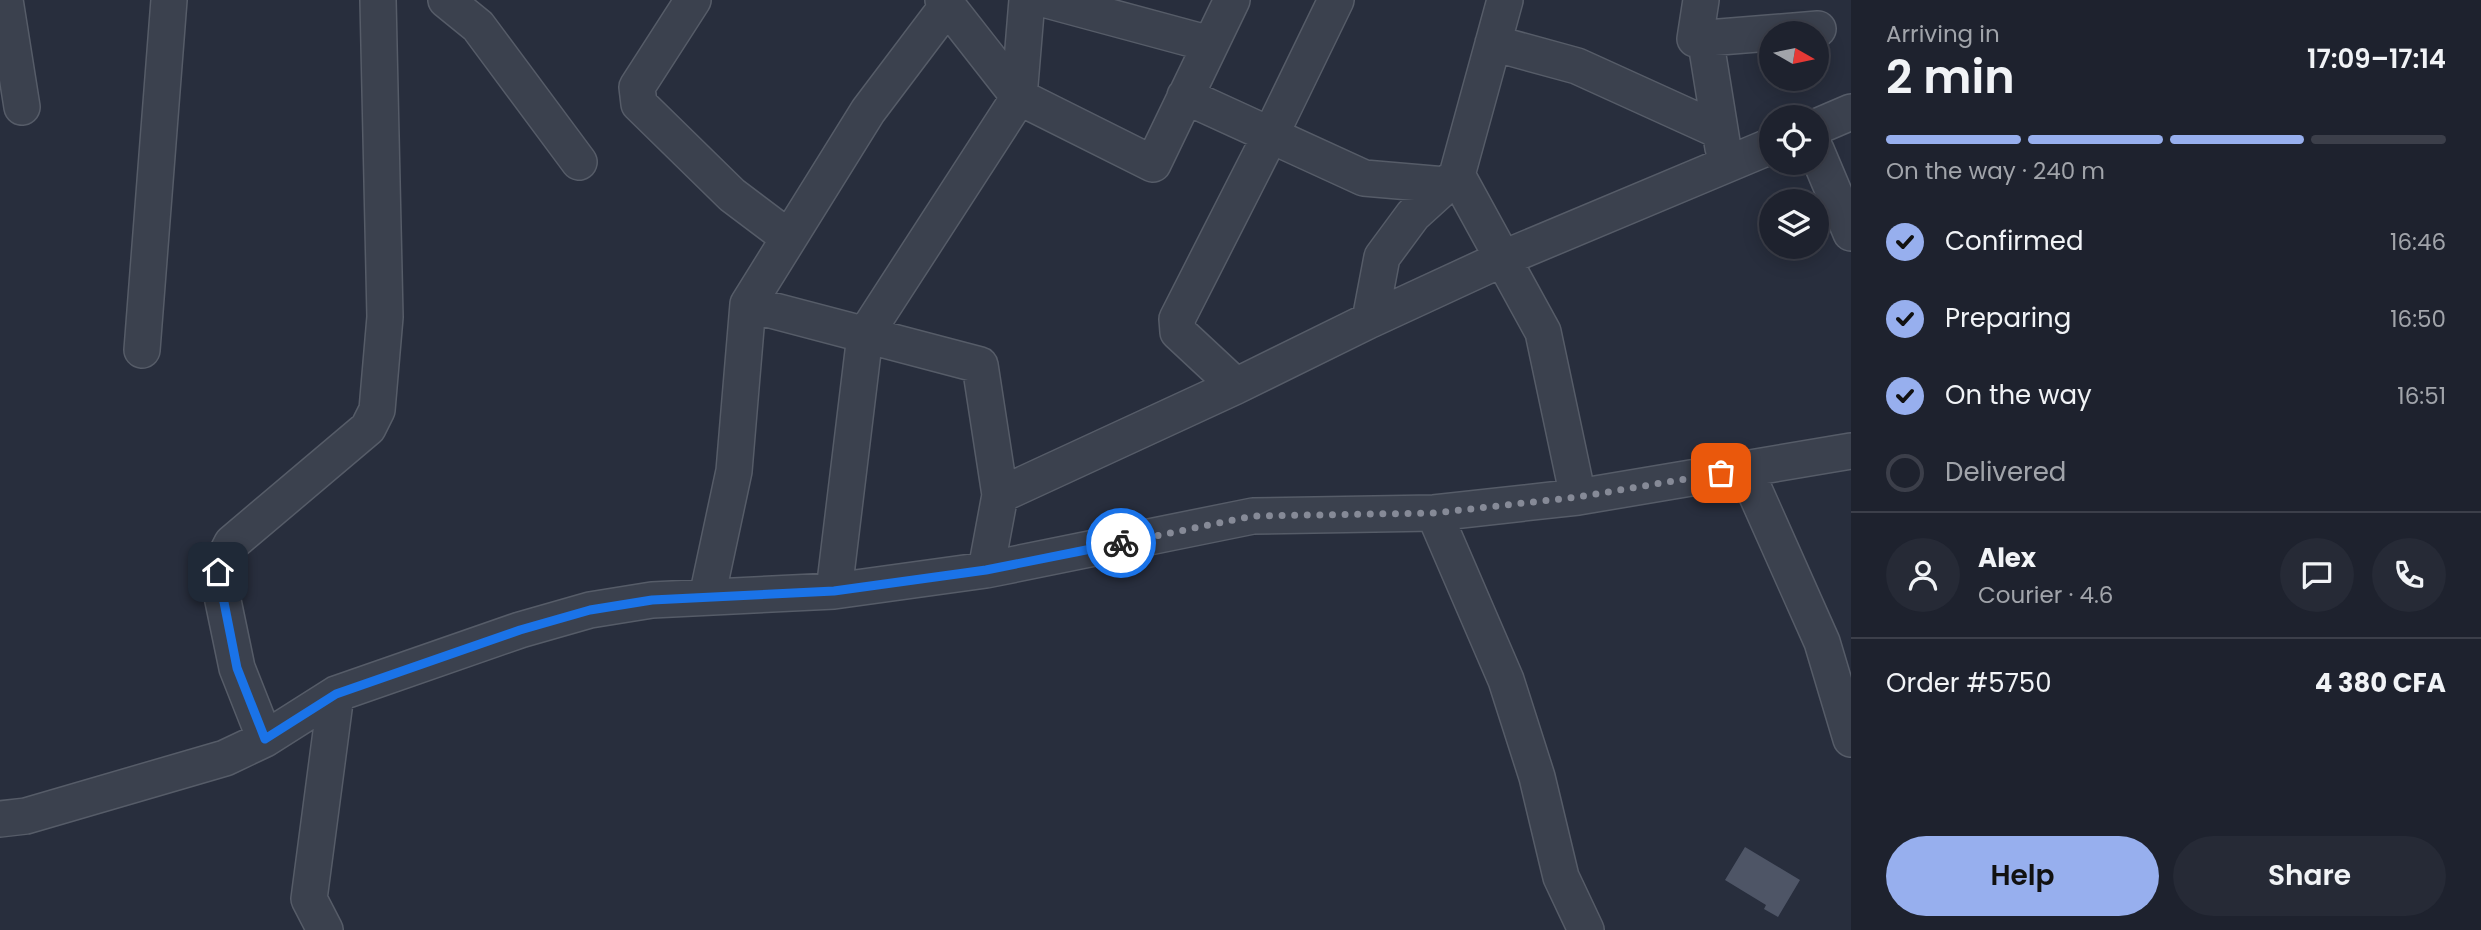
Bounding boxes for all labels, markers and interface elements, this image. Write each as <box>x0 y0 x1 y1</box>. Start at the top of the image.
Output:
text: Arriving in <box>1886 18 2000 50</box>
north arrow <box>1759 21 1829 91</box>
map controls <box>1759 21 1829 259</box>
text: 17:09–17:14 <box>2307 41 2446 77</box>
text: 2 min <box>1886 45 2015 109</box>
button: locate <box>1759 105 1829 175</box>
text: On the way · 240 m <box>1886 155 2105 187</box>
button: layers <box>1759 189 1829 259</box>
icon: check <box>1886 223 1924 261</box>
text: Confirmed <box>1945 223 2083 259</box>
text: 16:46 <box>2390 226 2446 258</box>
icon: check <box>1886 300 1924 338</box>
text: Preparing <box>1945 300 2071 336</box>
text: 16:50 <box>2390 303 2446 335</box>
icon: check <box>1886 377 1924 415</box>
text: On the way <box>1945 377 2092 413</box>
text: 16:51 <box>2397 380 2446 412</box>
pin <box>1691 443 1751 503</box>
icon: bag <box>1702 454 1740 492</box>
text: Delivered <box>1945 454 2066 490</box>
courier <box>1086 508 1156 578</box>
icon: bike <box>1102 524 1140 562</box>
button: person <box>1886 538 1960 612</box>
button: chat <box>2280 538 2354 612</box>
button: phone <box>2372 538 2446 612</box>
text: Alex <box>1978 540 2036 576</box>
pin <box>188 542 248 602</box>
icon: home <box>199 553 237 591</box>
text: Courier · 4.6 <box>1978 579 2113 611</box>
text: Order #5750 <box>1886 665 2052 701</box>
text: 4 380 CFA <box>2315 665 2446 701</box>
button: Help <box>1886 836 2159 916</box>
button: Share <box>2173 836 2446 916</box>

